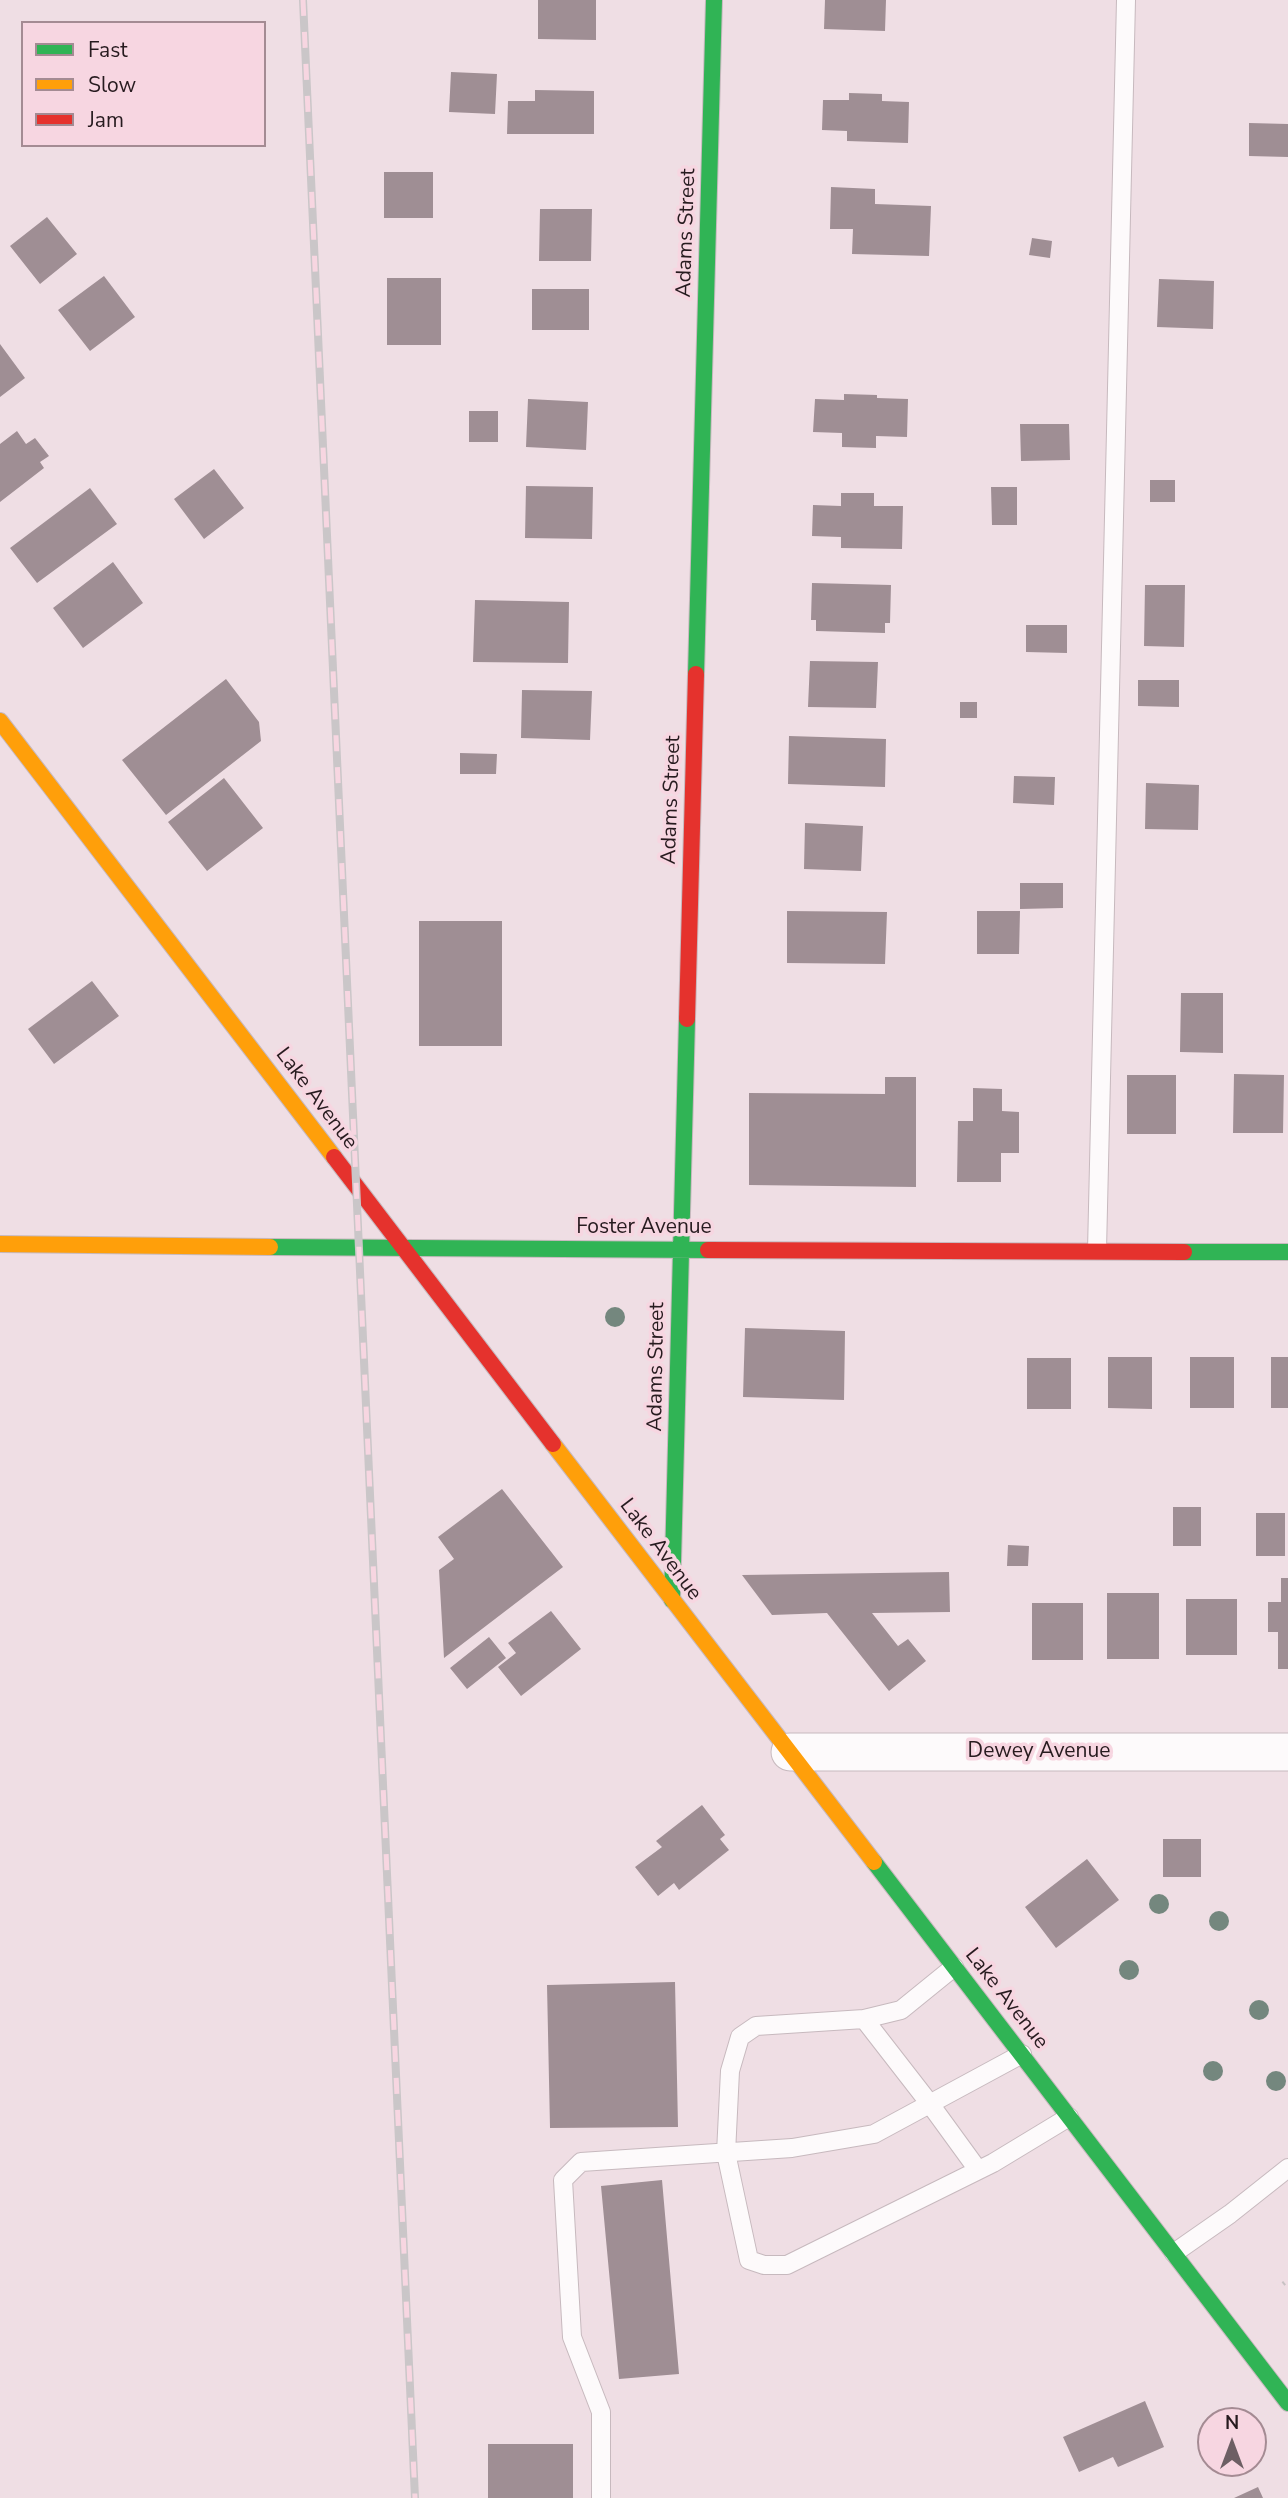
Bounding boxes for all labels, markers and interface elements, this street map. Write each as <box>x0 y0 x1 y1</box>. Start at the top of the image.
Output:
legend <box>21 21 266 147</box>
text: Fast <box>88 36 128 64</box>
text: Slow <box>88 71 136 99</box>
text: Jam <box>88 106 124 134</box>
street label: Adams Street <box>672 168 702 298</box>
street label: Adams Street <box>657 735 687 865</box>
street label: Lake Avenue <box>270 1043 362 1155</box>
street label: Foster Avenue <box>576 1215 712 1241</box>
street label: Adams Street <box>643 1302 671 1432</box>
street label: Lake Avenue <box>614 1494 706 1606</box>
street label: Dewey Avenue <box>968 1739 1110 1765</box>
street label: Lake Avenue <box>959 1944 1053 2054</box>
north arrow <box>1197 2407 1267 2477</box>
text: N <box>1225 2410 1239 2436</box>

